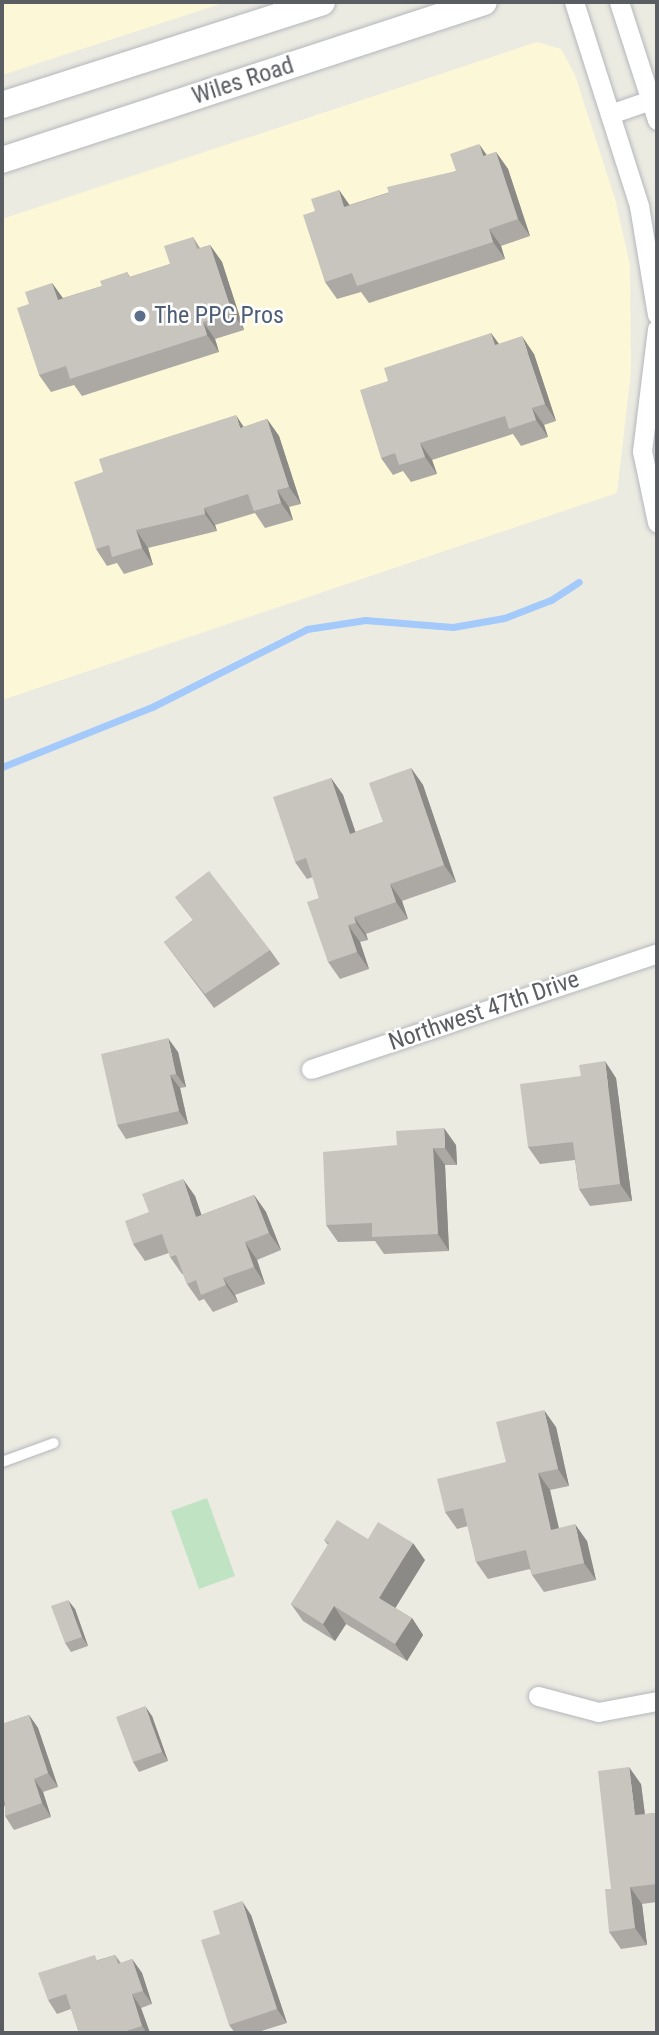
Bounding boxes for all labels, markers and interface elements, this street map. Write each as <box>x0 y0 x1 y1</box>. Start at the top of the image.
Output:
street label: Wiles Road <box>189 51 297 111</box>
place label: The PPC Pros <box>154 302 284 330</box>
marker: The PPC Pros <box>132 308 148 324</box>
street label: Northwest 47th Drive <box>385 965 583 1057</box>

